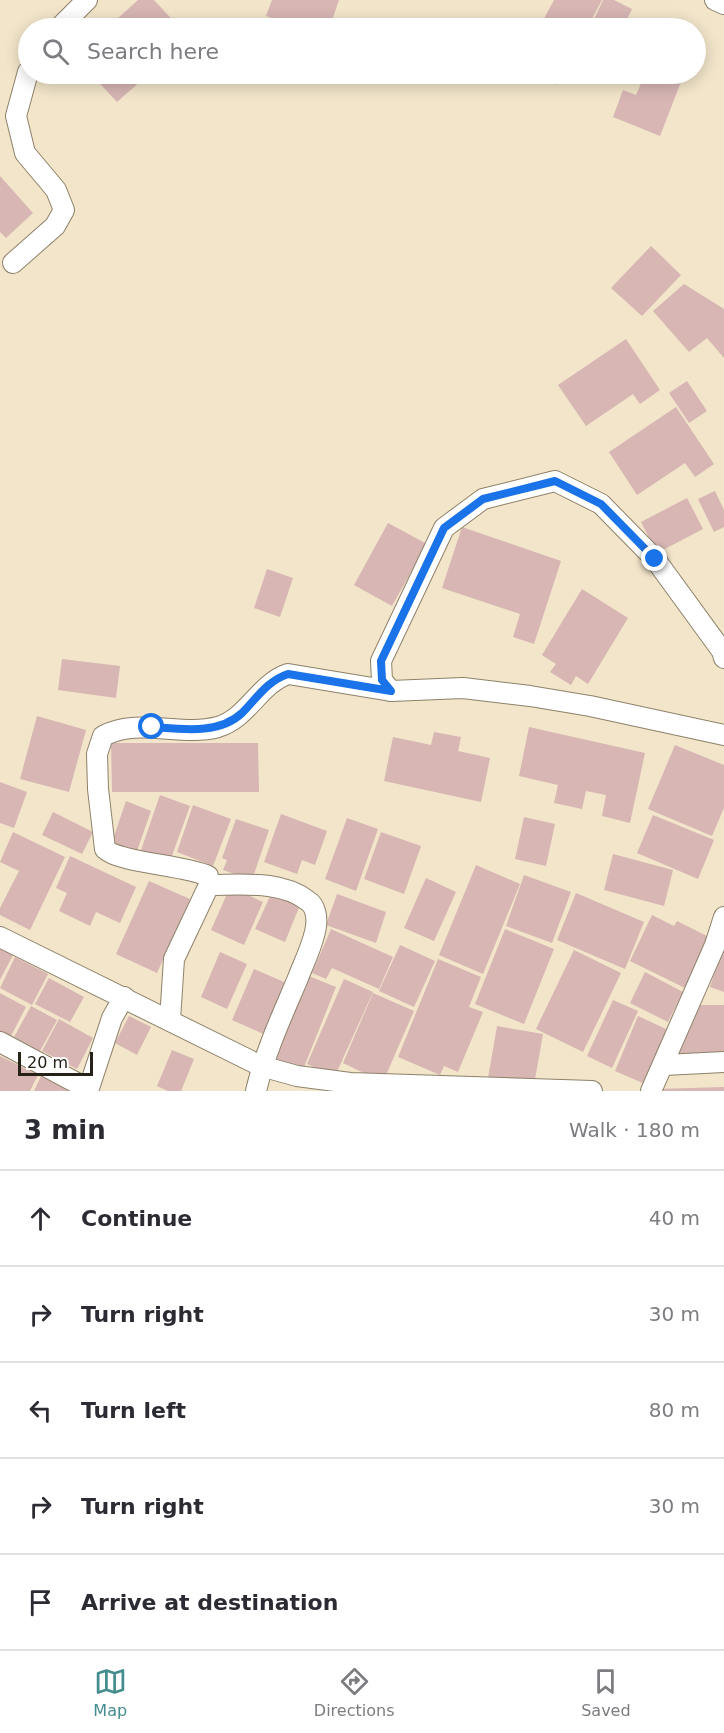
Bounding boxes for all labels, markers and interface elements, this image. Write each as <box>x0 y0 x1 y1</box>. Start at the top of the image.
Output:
search box <box>18 18 706 84</box>
icon: search <box>39 35 72 68</box>
text: Search here <box>87 39 219 64</box>
route end <box>641 545 667 571</box>
route start <box>138 713 164 739</box>
scale bar <box>18 1049 93 1076</box>
text: 20 m <box>27 1053 68 1072</box>
text: 3 min <box>24 1115 106 1145</box>
text: Walk · 180 m <box>569 1118 700 1142</box>
icon: ahead <box>24 1202 57 1235</box>
text: Continue <box>81 1206 192 1231</box>
text: 40 m <box>649 1206 700 1230</box>
icon: right <box>24 1298 57 1331</box>
text: Turn right <box>81 1302 204 1327</box>
text: 30 m <box>649 1302 700 1326</box>
icon: left <box>24 1394 57 1427</box>
text: Turn left <box>81 1398 186 1423</box>
text: 80 m <box>649 1398 700 1422</box>
icon: right <box>24 1490 57 1523</box>
text: Turn right <box>81 1494 204 1519</box>
text: 30 m <box>649 1494 700 1518</box>
icon: arrive <box>24 1586 57 1619</box>
text: Arrive at destination <box>81 1590 338 1615</box>
tab: Map <box>93 1665 127 1720</box>
tab: Directions <box>314 1665 394 1720</box>
tab: Saved <box>581 1665 631 1720</box>

